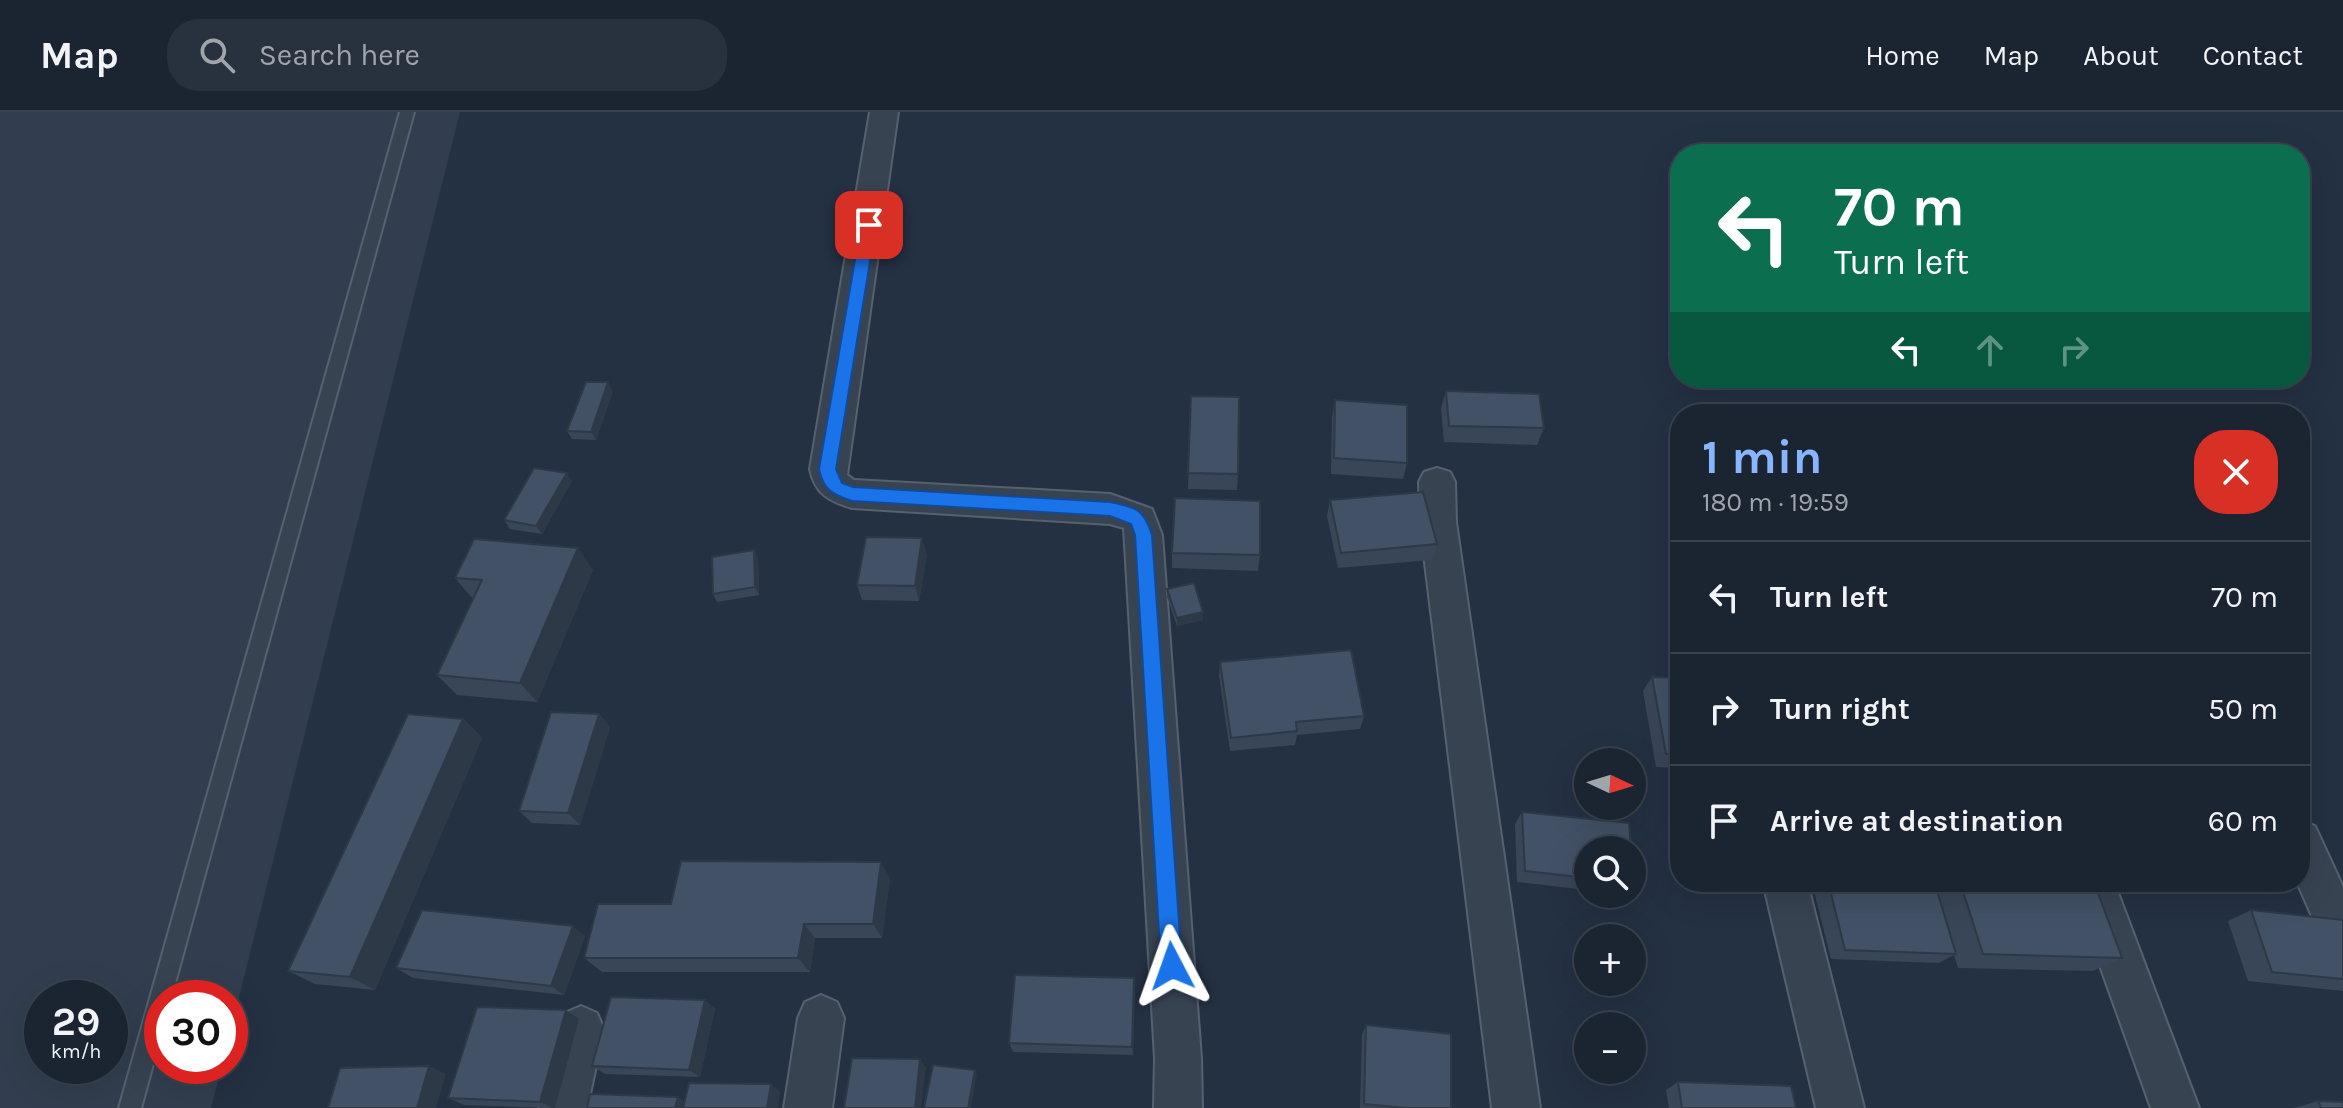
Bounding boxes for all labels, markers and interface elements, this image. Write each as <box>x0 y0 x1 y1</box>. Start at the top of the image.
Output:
search box <box>167 19 727 91</box>
text: Map <box>40 33 119 78</box>
icon: search <box>195 33 239 77</box>
text: Search here <box>259 37 420 73</box>
text: Home <box>1865 39 1940 72</box>
text: Map <box>1984 39 2039 72</box>
text: About <box>2083 39 2159 72</box>
text: Contact <box>2203 39 2303 72</box>
text: 70 m <box>1834 174 1965 239</box>
icon: left <box>1702 176 1806 280</box>
pin <box>835 191 903 259</box>
icon: arrive <box>847 203 891 247</box>
text: Turn left <box>1834 241 1969 283</box>
icon: left <box>1884 328 1928 372</box>
icon: ahead <box>1968 328 2012 372</box>
icon: right <box>2052 328 2096 372</box>
text: 1 min <box>1702 429 1822 485</box>
button: close <box>2194 430 2278 514</box>
text: 180 m · 19:59 <box>1702 487 1849 518</box>
icon: left <box>1702 575 1746 619</box>
text: Turn left <box>1770 579 1888 615</box>
text: 70 m <box>2211 579 2278 615</box>
icon: right <box>1702 687 1746 731</box>
text: Turn right <box>1770 691 1910 727</box>
text: 50 m <box>2208 691 2278 727</box>
north arrow <box>1574 748 1646 820</box>
map controls <box>1574 748 1646 1084</box>
icon: arrive <box>1702 799 1746 843</box>
text: Arrive at destination <box>1770 803 2064 839</box>
text: 60 m <box>2208 803 2278 839</box>
button: search <box>1574 836 1646 908</box>
position arrow <box>1130 924 1214 1008</box>
button: + <box>1574 924 1646 996</box>
speed limit sign: 30 <box>144 980 248 1084</box>
text: 29 <box>52 998 100 1045</box>
button: − <box>1574 1012 1646 1084</box>
text: km/h <box>51 1040 101 1063</box>

